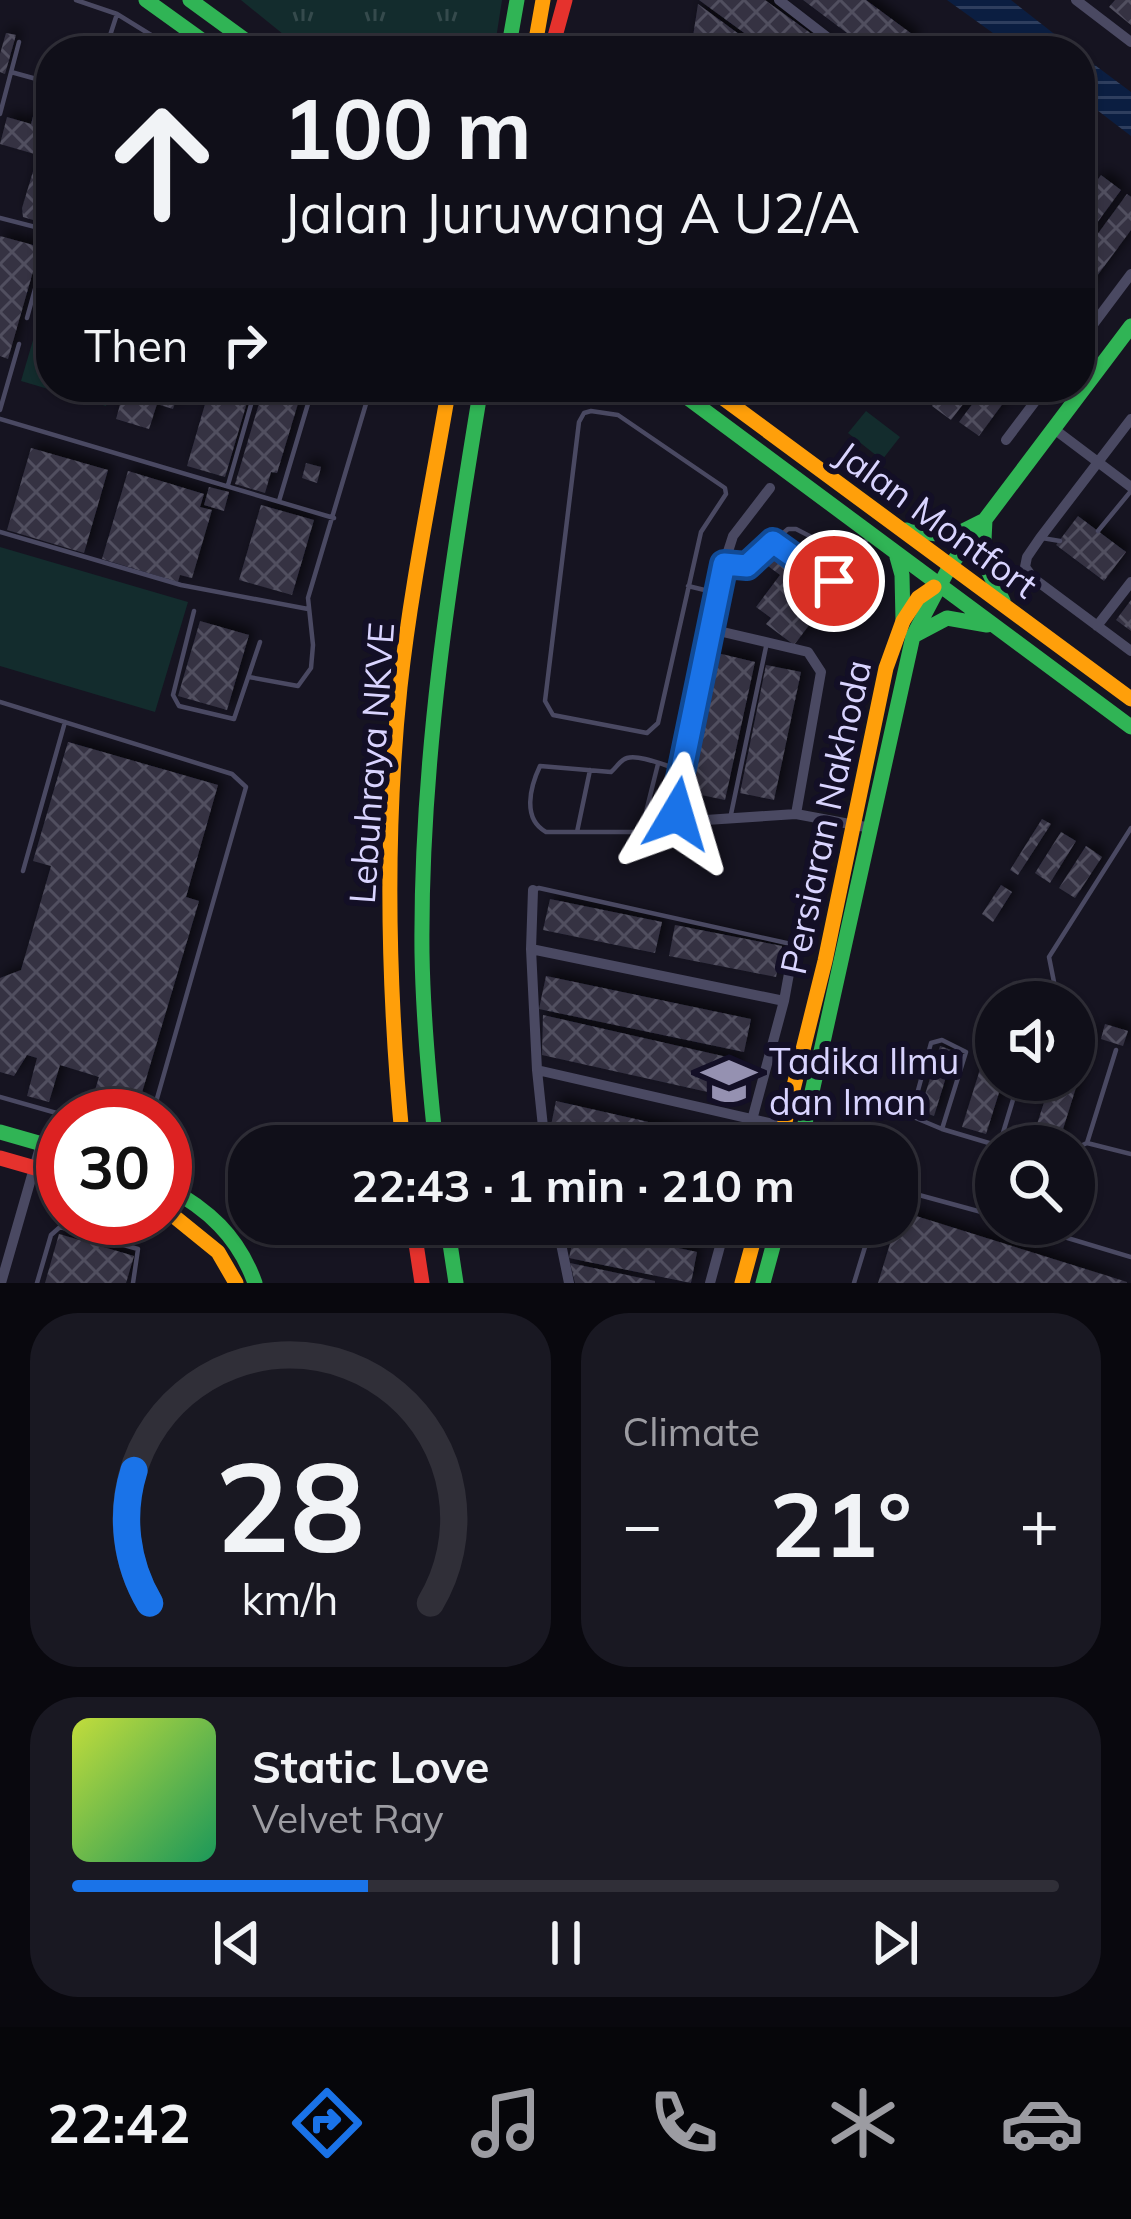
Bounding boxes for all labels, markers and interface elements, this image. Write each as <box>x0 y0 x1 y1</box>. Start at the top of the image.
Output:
text: 100 m <box>282 75 532 180</box>
icon: ahead <box>84 84 240 240</box>
text: Jalan Juruwang A U2/A <box>282 179 860 247</box>
icon: right <box>212 312 278 378</box>
text: Then <box>84 317 188 373</box>
street label: Jalan Montfort <box>827 431 1047 607</box>
pin <box>783 530 885 632</box>
icon: arrive <box>801 548 867 614</box>
street label: Lebuhraya NKVE <box>339 621 403 905</box>
street label: Persiaran Nakhoda <box>770 656 880 978</box>
position arrow <box>614 751 740 877</box>
map controls <box>975 981 1095 1245</box>
button: sound <box>975 981 1095 1101</box>
place label: Tadika Ilmu dan Iman <box>769 1038 959 1124</box>
school or university icon: Tadika Ilmu dan Iman <box>700 1052 758 1110</box>
speed limit sign: 30 <box>36 1089 192 1245</box>
button: search <box>975 1125 1095 1245</box>
text: 22:43 · 1 min · 210 m <box>351 1157 795 1213</box>
text: Climate <box>623 1407 760 1456</box>
text: 28 <box>215 1427 365 1583</box>
text: 21° <box>770 1467 912 1580</box>
text: − <box>623 1482 662 1565</box>
text: + <box>1019 1482 1059 1565</box>
text: km/h <box>242 1572 339 1626</box>
text: Static Love <box>252 1738 489 1794</box>
text: Velvet Ray <box>252 1794 444 1843</box>
icon: previous <box>204 1910 270 1976</box>
icon: pause <box>533 1910 599 1976</box>
icon: next <box>862 1910 928 1976</box>
icon: directions <box>285 2081 369 2165</box>
icon: music <box>464 2081 548 2165</box>
icon: phone <box>642 2081 726 2165</box>
icon: climate <box>821 2081 905 2165</box>
icon: car <box>1000 2081 1084 2165</box>
text: 22:42 <box>47 2089 190 2157</box>

